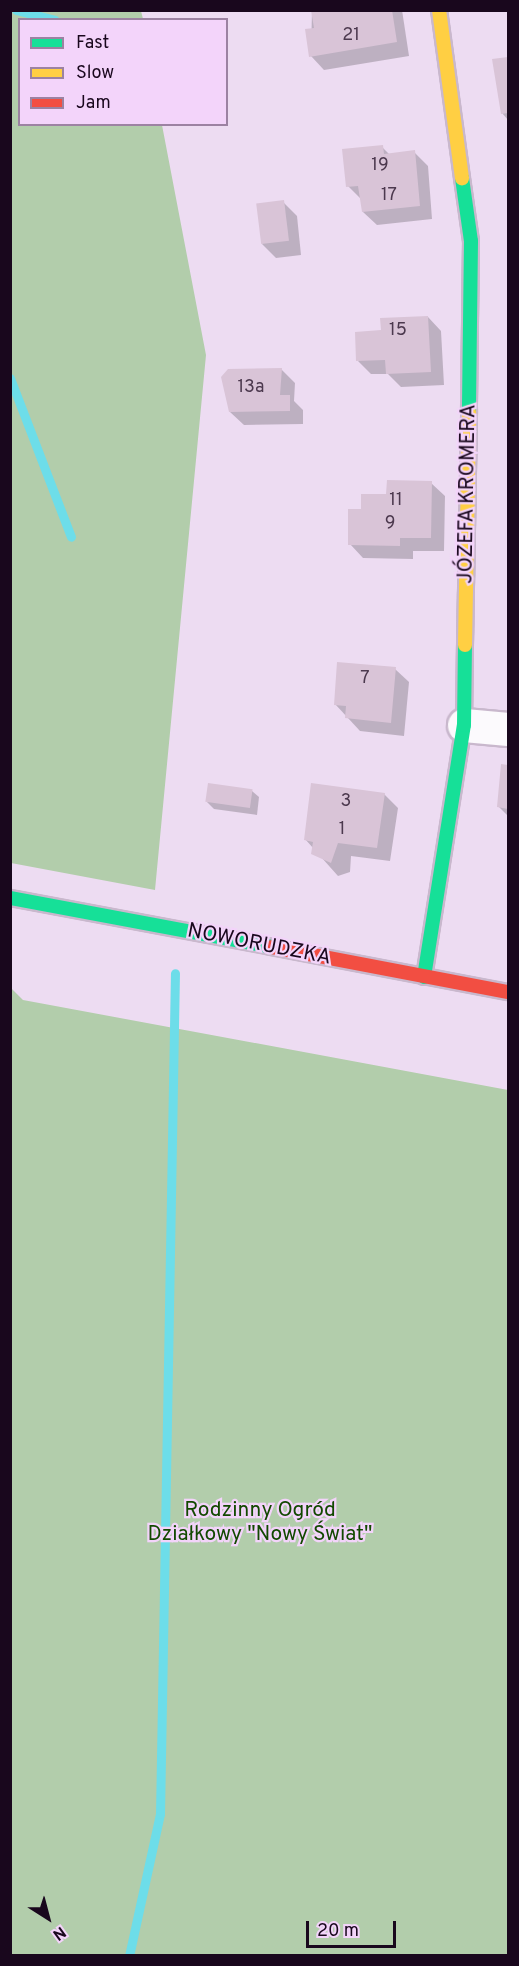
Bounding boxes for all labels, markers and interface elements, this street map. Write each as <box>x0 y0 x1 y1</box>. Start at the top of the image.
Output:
legend <box>18 18 228 126</box>
house number: 21 <box>342 25 360 47</box>
text: Fast <box>76 32 109 55</box>
text: Slow <box>76 62 114 85</box>
text: Jam <box>76 92 111 115</box>
house number: 19 <box>371 155 389 177</box>
house number: 17 <box>381 185 397 207</box>
house number: 15 <box>389 320 407 342</box>
house number: 13a <box>237 377 265 399</box>
street label: JÓZEFA KROMERA <box>454 404 482 584</box>
house number: 11 <box>389 490 403 512</box>
house number: 9 <box>385 513 395 535</box>
house number: 7 <box>360 668 370 690</box>
house number: 3 <box>341 791 351 813</box>
house number: 1 <box>339 819 345 841</box>
street label: NOWORUDZKA <box>185 919 333 971</box>
park label: Rodzinny Ogród Działkowy "Nowy Świat" <box>148 1498 372 1548</box>
north arrow <box>18 1888 78 1948</box>
scale bar <box>309 1909 399 1947</box>
text: 20 m <box>317 1920 359 1943</box>
text: N <box>48 1921 69 1944</box>

